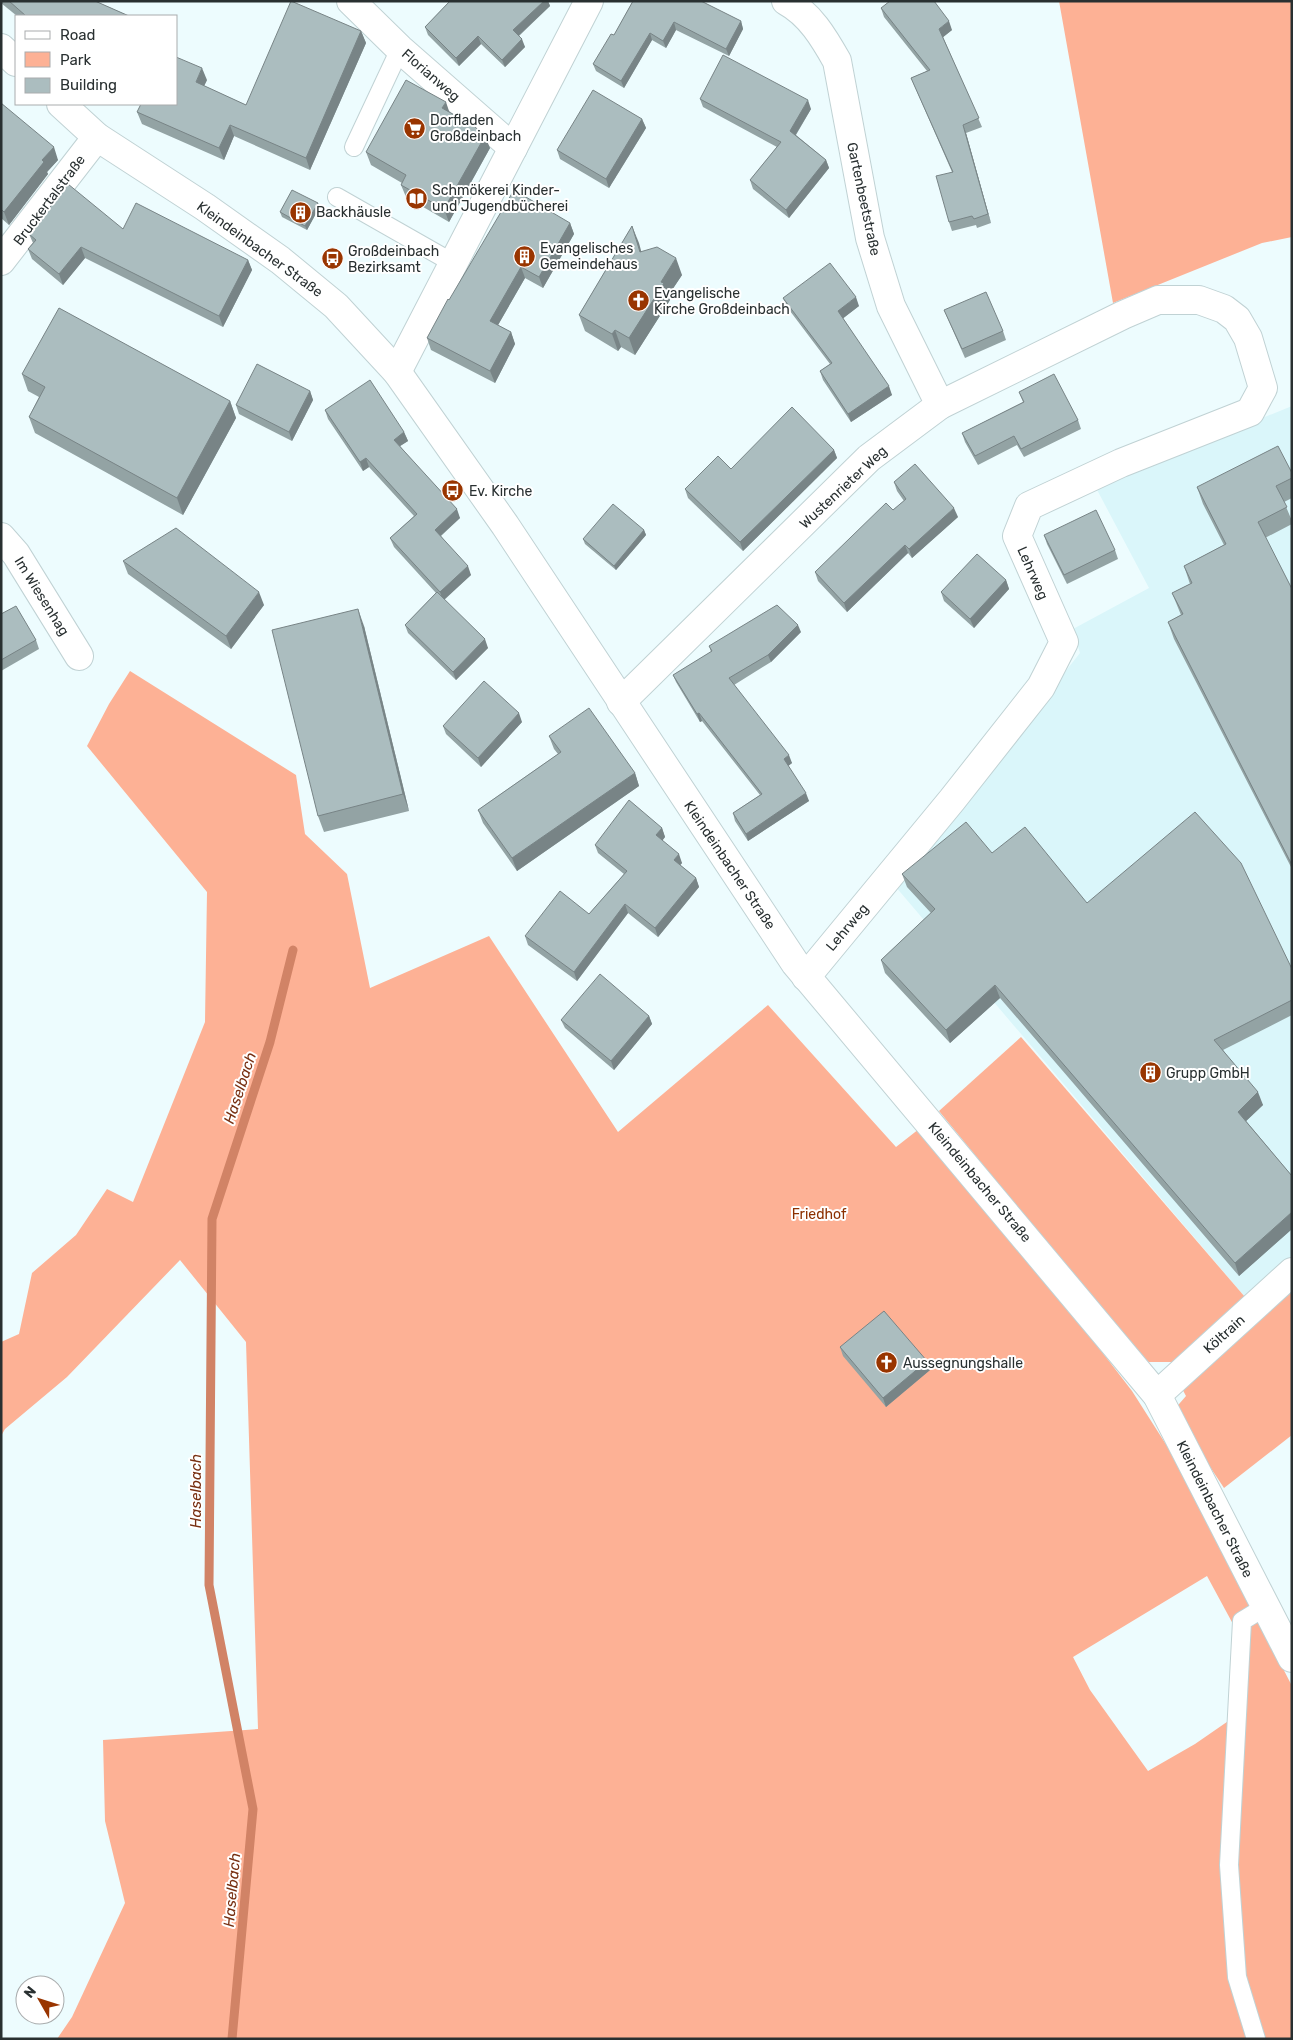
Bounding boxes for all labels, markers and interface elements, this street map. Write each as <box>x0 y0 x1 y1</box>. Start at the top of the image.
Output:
legend <box>15 15 178 105</box>
text: Road <box>60 26 96 44</box>
street label: Florianweg <box>398 45 463 105</box>
text: Park <box>60 51 91 69</box>
text: Building <box>60 76 117 94</box>
place label: Dorfladen Großdeinbach <box>430 112 521 145</box>
supermarket icon: Dorfladen Großdeinbach <box>402 116 426 140</box>
street label: Gartenbeetstraße <box>843 141 884 257</box>
street label: Bruckertalstraße <box>10 151 89 249</box>
place label: Schmökerei Kinder- und Jugendbücherei <box>432 182 568 215</box>
library icon: Schmökerei Kinder- und Jugendbücherei <box>404 186 428 210</box>
street label: Kleindeinbacher Straße <box>193 198 326 301</box>
building icon: Backhäusle <box>288 200 312 224</box>
place label: Backhäusle <box>316 204 391 221</box>
place label: Evangelisches Gemeindehaus <box>540 240 638 273</box>
place label: Großdeinbach Bezirksamt <box>348 243 439 276</box>
building icon: Evangelisches Gemeindehaus <box>512 244 536 268</box>
bus stop icon: Großdeinbach Bezirksamt <box>320 247 344 271</box>
place label: Evangelische Kirche Großdeinbach <box>654 285 790 318</box>
church icon: Evangelische Kirche Großdeinbach <box>626 289 650 313</box>
street label: Wustenrieter Weg <box>796 442 891 532</box>
bus stop icon: Ev. Kirche <box>441 479 465 503</box>
place label: Ev. Kirche <box>469 483 532 500</box>
street label: Lehrweg <box>1013 544 1052 603</box>
street label: Im Wiesenhag <box>11 554 73 639</box>
street label: Kleindeinbacher Straße <box>680 798 779 933</box>
street label: Lehrweg <box>823 900 872 954</box>
water label: Haselbach <box>220 1050 260 1126</box>
building icon: Grupp GmbH <box>1138 1061 1162 1085</box>
place label: Grupp GmbH <box>1166 1065 1250 1082</box>
street label: Kleindeinbacher Straße <box>924 1119 1035 1246</box>
park label: Friedhof <box>792 1206 847 1223</box>
street label: Költrain <box>1200 1311 1248 1357</box>
church icon: Aussegnungshalle <box>875 1351 899 1375</box>
place label: Aussegnungshalle <box>903 1355 1023 1372</box>
street label: Kleindeinbacher Straße <box>1173 1438 1257 1581</box>
water label: Haselbach <box>187 1454 205 1528</box>
water label: Haselbach <box>220 1852 244 1928</box>
north arrow <box>15 1975 65 2025</box>
text: N <box>21 1983 40 2001</box>

